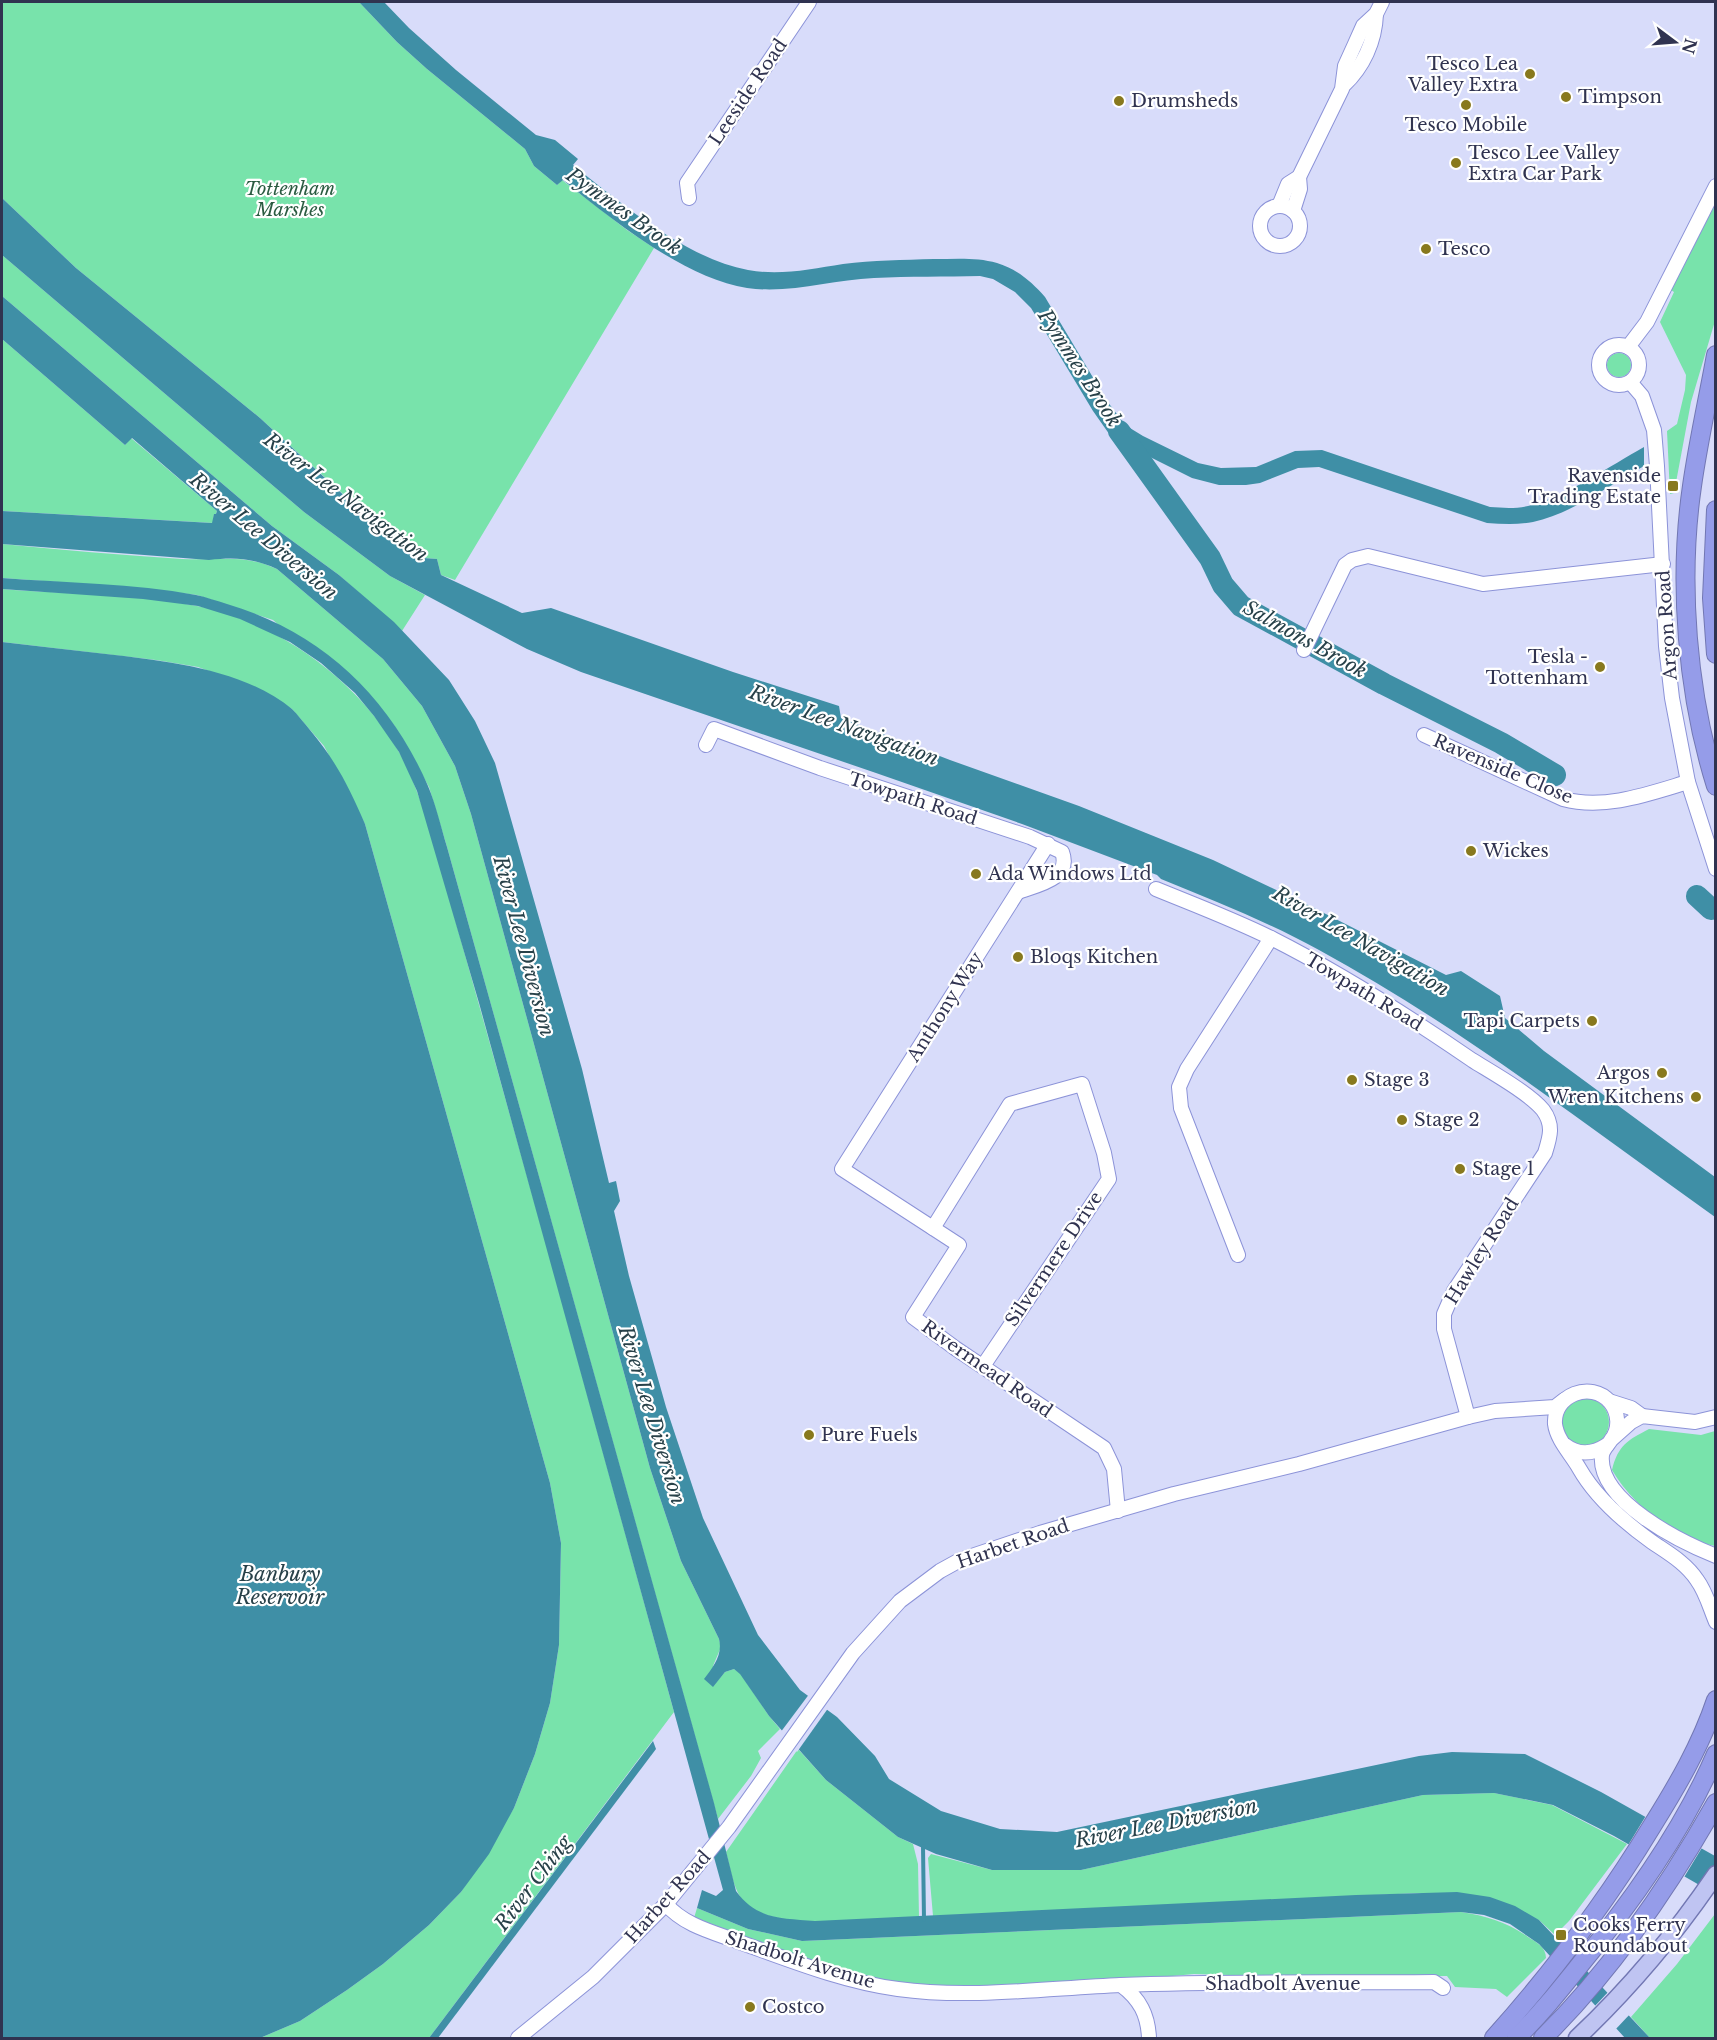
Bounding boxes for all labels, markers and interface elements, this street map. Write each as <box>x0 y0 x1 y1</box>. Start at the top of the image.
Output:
north arrow <box>1645 12 1705 72</box>
street label: Leeside Road <box>704 35 792 149</box>
text: N <box>1678 36 1701 56</box>
place label: Tesco Lea Valley Extra <box>1407 53 1518 96</box>
marker: Tesco Lea Valley Extra <box>1523 67 1537 81</box>
place label: Timpson <box>1578 86 1662 108</box>
place label: Drumsheds <box>1131 90 1238 112</box>
marker: Timpson <box>1559 90 1573 104</box>
marker: Drumsheds <box>1112 94 1126 108</box>
marker: Tesco Mobile <box>1459 98 1473 112</box>
place label: Tesco Mobile <box>1405 114 1527 136</box>
place label: Tesco Lee Valley Extra Car Park <box>1468 142 1620 185</box>
marker: Tesco Lee Valley Extra Car Park <box>1449 156 1463 170</box>
water label: Pymmes Brook <box>561 162 686 260</box>
park label: Tottenham Marshes <box>245 178 336 221</box>
place label: Tesco <box>1438 238 1490 260</box>
marker: Tesco <box>1419 242 1433 256</box>
water label: Pymmes Brook <box>1033 304 1127 431</box>
water label: River Lee Navigation <box>258 427 433 567</box>
place label: Ravenside Trading Estate <box>1528 465 1661 508</box>
water label: River Lee Diversion <box>185 467 343 605</box>
marker: Ravenside Trading Estate <box>1666 479 1680 493</box>
street label: Argon Road <box>1652 569 1682 682</box>
water label: Salmons Brook <box>1239 595 1371 683</box>
place label: Tesla - Tottenham <box>1486 646 1588 689</box>
marker: Tesla - Tottenham <box>1593 660 1607 674</box>
water label: River Lee Navigation <box>745 679 942 770</box>
street label: Ravenside Close <box>1430 730 1576 808</box>
street label: Towpath Road <box>846 768 980 830</box>
place label: Wickes <box>1482 840 1549 862</box>
marker: Wickes <box>1464 844 1478 858</box>
water label: River Lee Diversion <box>488 852 560 1039</box>
place label: Ada Windows Ltd <box>987 863 1152 885</box>
marker: Ada Windows Ltd <box>969 867 983 881</box>
water label: River Lee Navigation <box>1268 880 1453 1001</box>
place label: Bloqs Kitchen <box>1030 946 1158 968</box>
street label: Anthony Way <box>902 948 988 1067</box>
street label: Towpath Road <box>1301 948 1427 1036</box>
marker: Bloqs Kitchen <box>1011 950 1025 964</box>
place label: Tapi Carpets <box>1463 1010 1580 1032</box>
marker: Tapi Carpets <box>1585 1014 1599 1028</box>
place label: Argos <box>1596 1062 1650 1084</box>
marker: Argos <box>1655 1066 1669 1080</box>
place label: Stage 3 <box>1364 1069 1430 1091</box>
marker: Stage 3 <box>1345 1073 1359 1087</box>
place label: Wren Kitchens <box>1547 1086 1684 1108</box>
marker: Wren Kitchens <box>1689 1090 1703 1104</box>
place label: Stage 2 <box>1414 1109 1480 1131</box>
marker: Stage 2 <box>1395 1113 1409 1127</box>
place label: Stage 1 <box>1472 1158 1535 1180</box>
marker: Stage 1 <box>1453 1162 1467 1176</box>
street label: Silvermere Drive <box>1001 1187 1107 1331</box>
street label: Hawley Road <box>1440 1194 1524 1308</box>
street label: Rivermead Road <box>917 1316 1057 1422</box>
water label: River Lee Diversion <box>613 1322 691 1507</box>
place label: Pure Fuels <box>821 1424 918 1446</box>
marker: Pure Fuels <box>802 1428 816 1442</box>
street label: Harbet Road <box>954 1515 1072 1573</box>
water label: Banbury Reservoir <box>235 1562 325 1609</box>
water label: River Lee Diversion <box>1072 1794 1259 1853</box>
water label: River Ching <box>489 1830 577 1936</box>
street label: Harbet Road <box>621 1846 715 1948</box>
place label: Cooks Ferry Roundabout <box>1573 1914 1688 1957</box>
street label: Shadbolt Avenue <box>723 1927 877 1993</box>
marker: Cooks Ferry Roundabout <box>1554 1928 1568 1942</box>
street label: Shadbolt Avenue <box>1205 1973 1361 1995</box>
place label: Costco <box>762 1996 825 2018</box>
marker: Costco <box>743 2000 757 2014</box>

